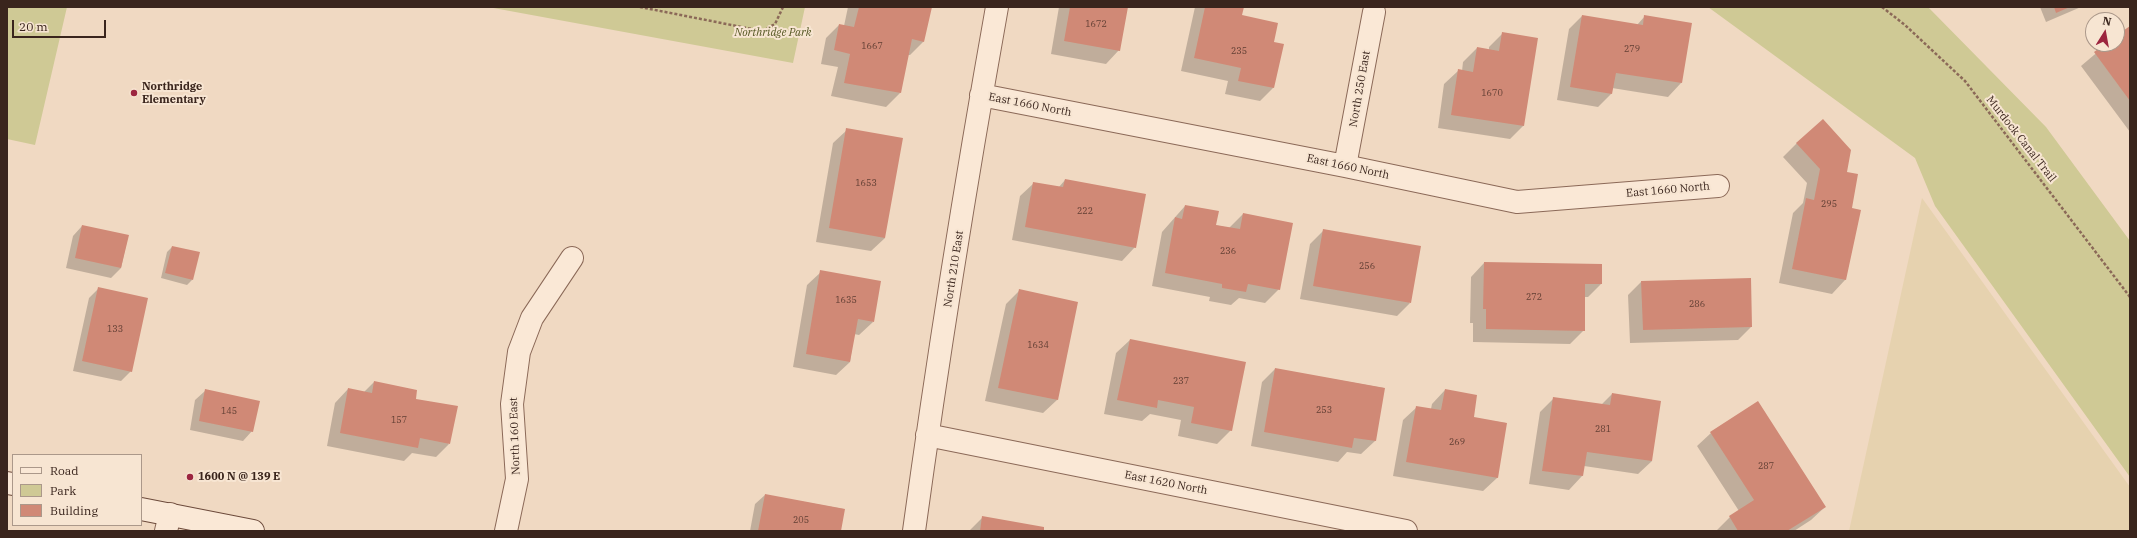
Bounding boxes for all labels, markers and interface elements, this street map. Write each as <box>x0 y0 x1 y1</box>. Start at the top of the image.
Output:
scale bar <box>14 12 108 38</box>
north arrow <box>2085 12 2125 52</box>
text: N <box>2101 13 2113 29</box>
text: 20 m <box>19 19 48 34</box>
house number: 1672 <box>1085 19 1107 29</box>
park label: Northridge Park <box>734 26 812 40</box>
house number: 1667 <box>861 41 883 51</box>
house number: 279 <box>1624 44 1640 54</box>
house number: 235 <box>1231 46 1247 56</box>
street label: North 250 East <box>1347 50 1373 128</box>
place label: Northridge Elementary <box>142 80 206 106</box>
marker: Northridge Elementary <box>129 88 139 98</box>
house number: 1670 <box>1481 88 1503 98</box>
street label: East 1660 North <box>987 90 1073 120</box>
street label: Murdock Canal Trail <box>1983 93 2059 185</box>
street label: East 1660 North <box>1305 152 1391 182</box>
house number: 1653 <box>855 178 877 188</box>
street label: East 1660 North <box>1625 180 1711 200</box>
house number: 295 <box>1821 199 1837 209</box>
house number: 222 <box>1077 206 1093 216</box>
street label: North 210 East <box>941 230 967 308</box>
house number: 236 <box>1220 246 1236 256</box>
house number: 256 <box>1359 261 1375 271</box>
house number: 272 <box>1526 292 1542 302</box>
house number: 1635 <box>835 295 857 305</box>
house number: 286 <box>1689 299 1705 309</box>
house number: 133 <box>107 324 123 334</box>
house number: 1634 <box>1027 340 1049 350</box>
house number: 237 <box>1173 376 1189 386</box>
street label: North 160 East <box>507 397 523 475</box>
house number: 253 <box>1316 405 1332 415</box>
house number: 145 <box>221 406 237 416</box>
house number: 157 <box>391 415 407 425</box>
house number: 281 <box>1595 424 1611 434</box>
house number: 269 <box>1449 437 1465 447</box>
legend <box>12 454 142 526</box>
house number: 287 <box>1758 461 1774 471</box>
text: Road <box>50 463 79 478</box>
street label: East 1620 North <box>1123 468 1209 498</box>
place label: 1600 N @ 139 E <box>198 470 280 484</box>
marker: 1600 N @ 139 E <box>185 472 195 482</box>
text: Park <box>50 483 76 498</box>
text: Building <box>50 503 98 518</box>
house number: 205 <box>793 515 809 525</box>

